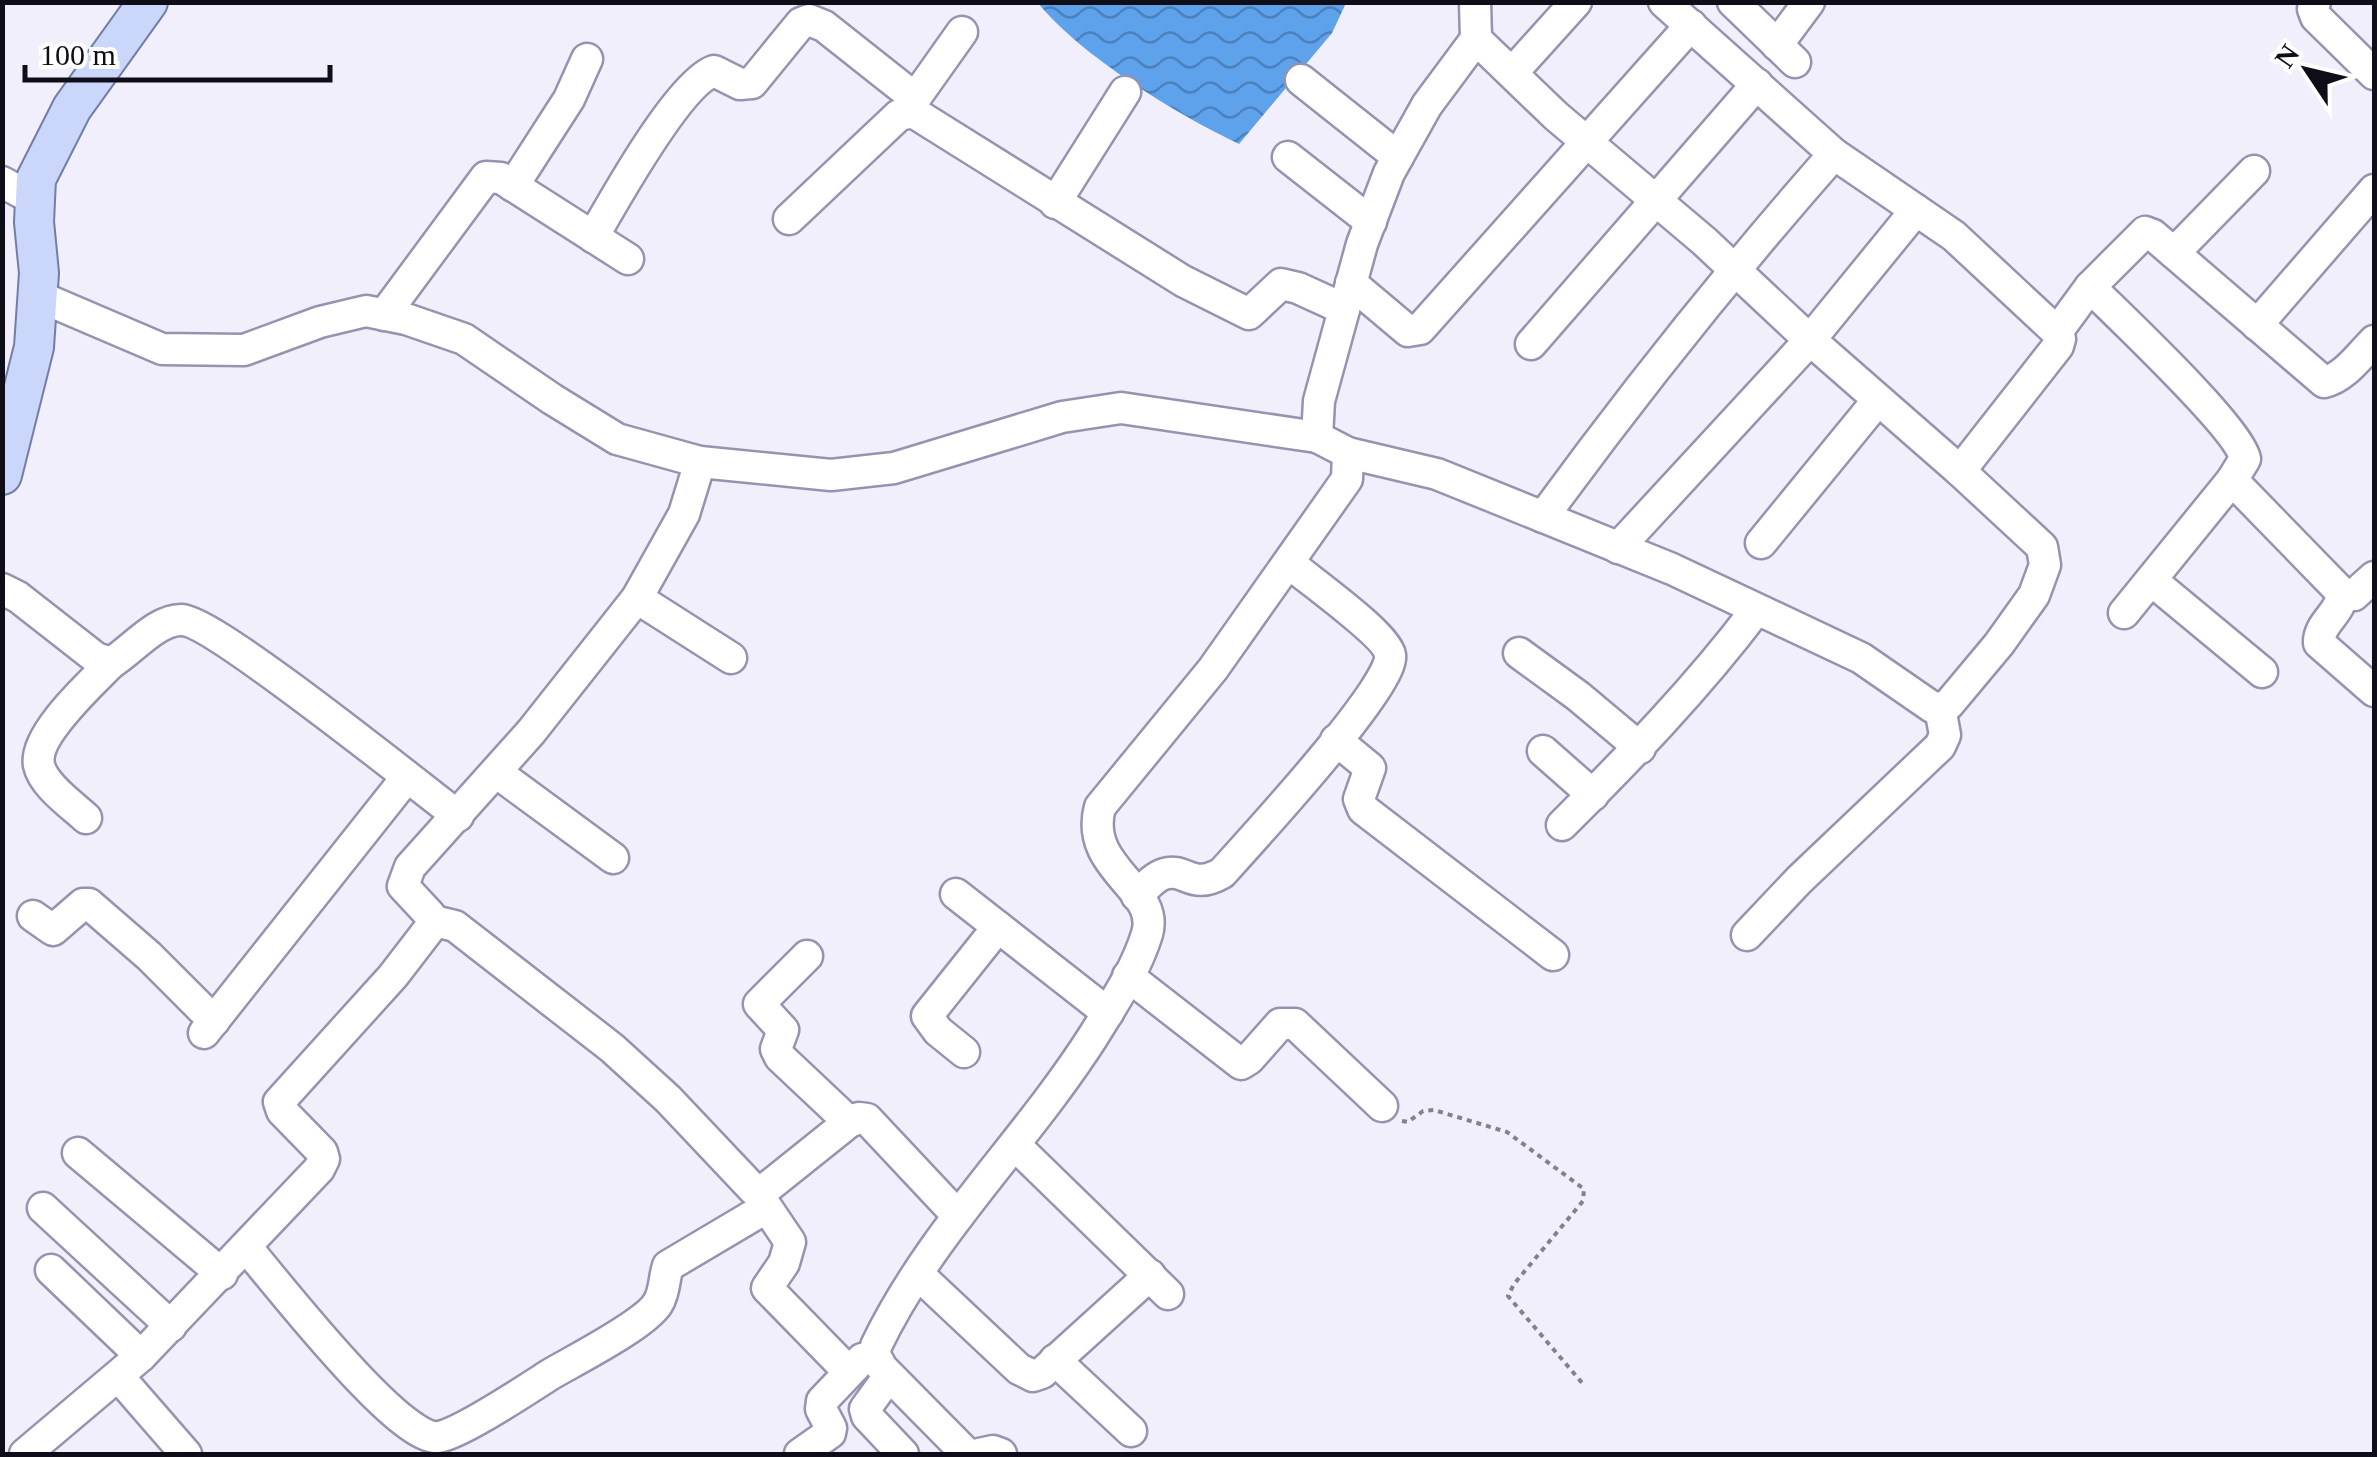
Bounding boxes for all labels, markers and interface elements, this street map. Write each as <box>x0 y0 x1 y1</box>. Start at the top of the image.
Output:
scale bar <box>25 20 330 82</box>
north arrow <box>2257 20 2357 120</box>
text: 100 m <box>40 38 116 71</box>
text: N <box>2268 39 2305 73</box>

